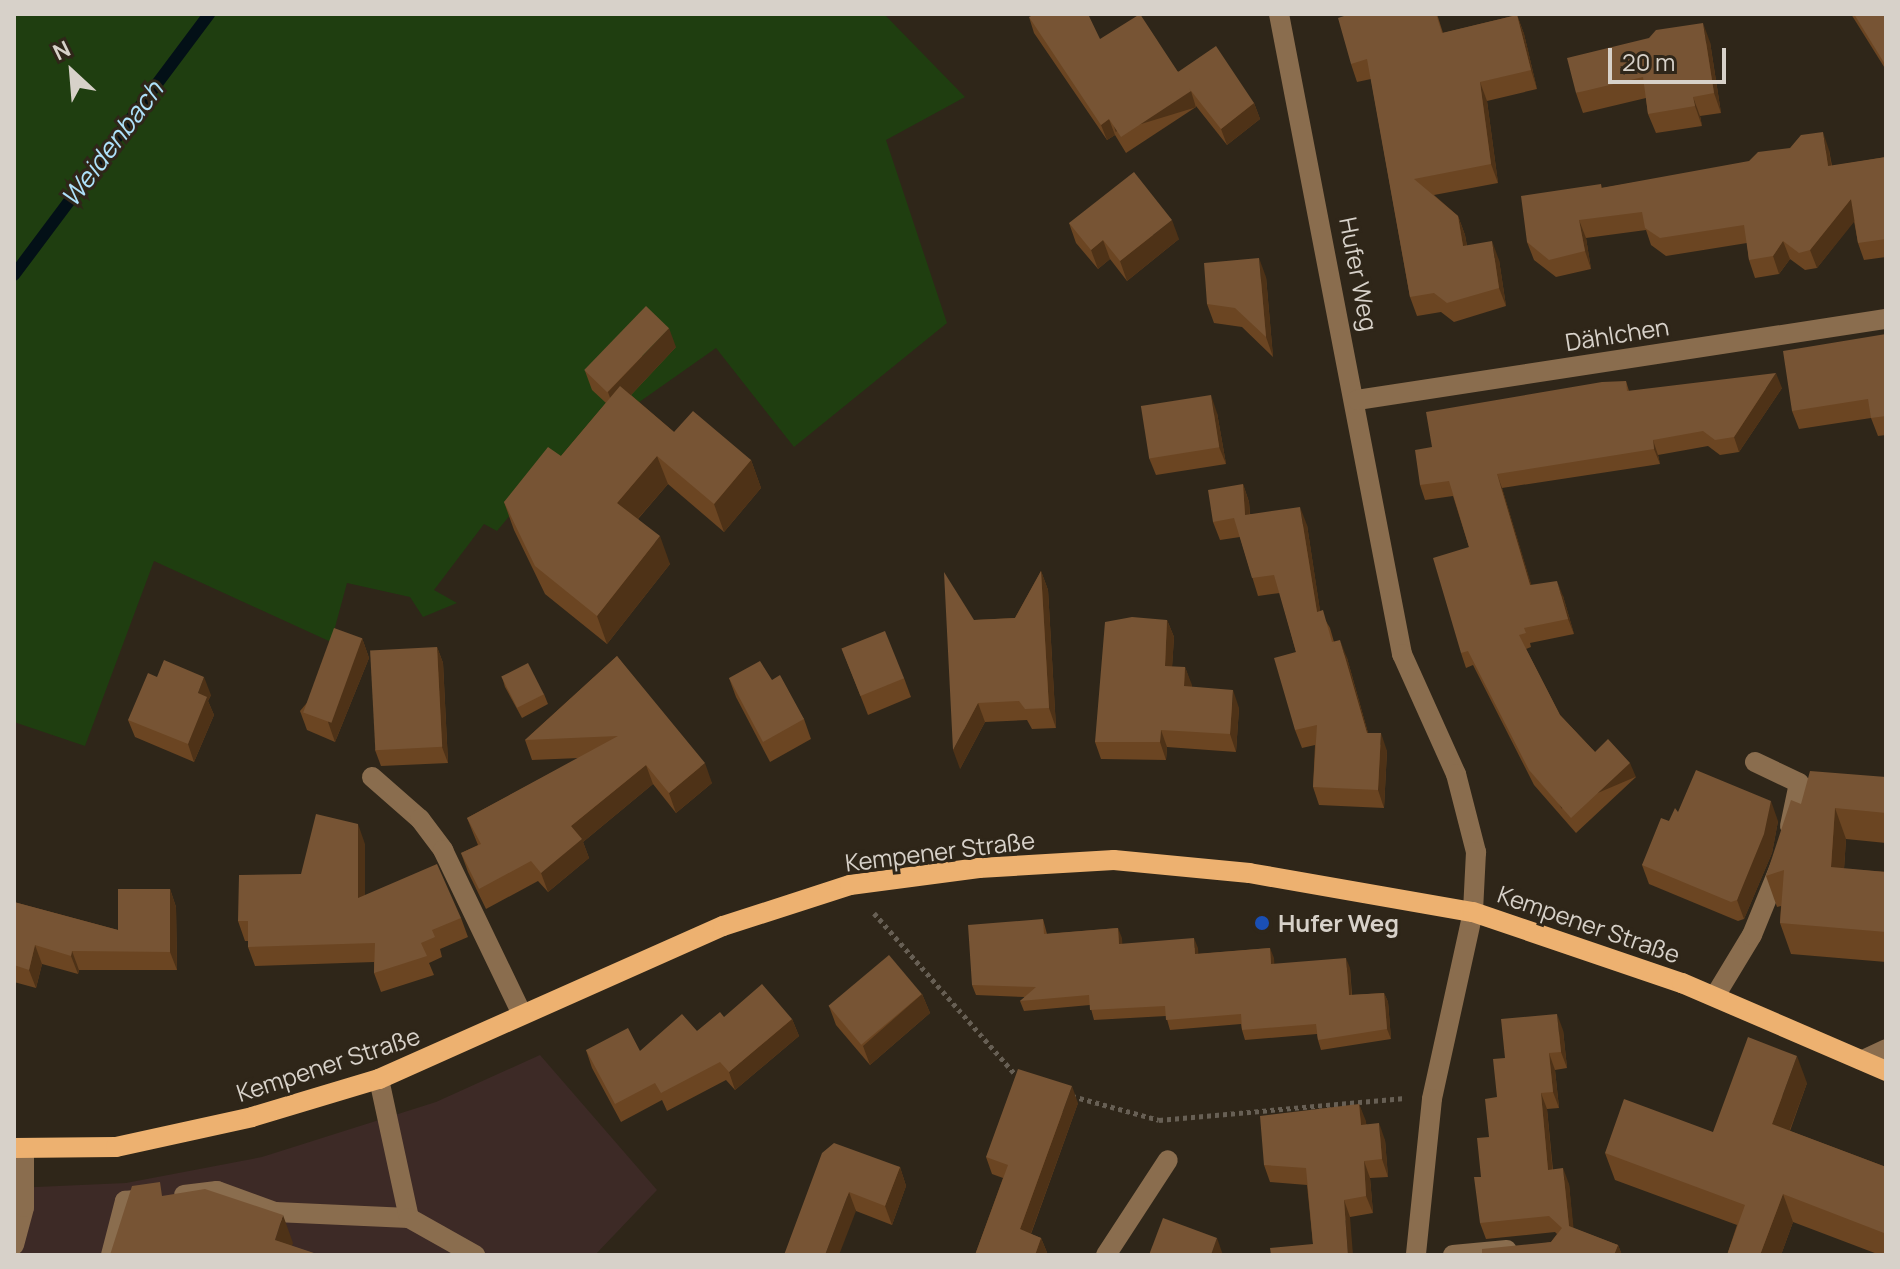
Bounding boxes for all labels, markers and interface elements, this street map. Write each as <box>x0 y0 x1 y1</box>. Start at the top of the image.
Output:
north arrow <box>32 32 112 112</box>
scale bar <box>1612 32 1730 82</box>
text: N <box>48 33 75 67</box>
text: 20 m <box>1622 45 1675 78</box>
water label: Weidenbach <box>55 75 169 213</box>
street label: Hufer Weg <box>1334 215 1384 333</box>
street label: Dählchen <box>1563 312 1671 356</box>
street label: Kempener Straße <box>843 825 1037 877</box>
street label: Kempener Straße <box>1494 879 1684 969</box>
place label: Hufer Weg <box>1278 909 1399 937</box>
marker: Hufer Weg <box>1253 914 1271 932</box>
street label: Kempener Straße <box>233 1021 423 1107</box>

